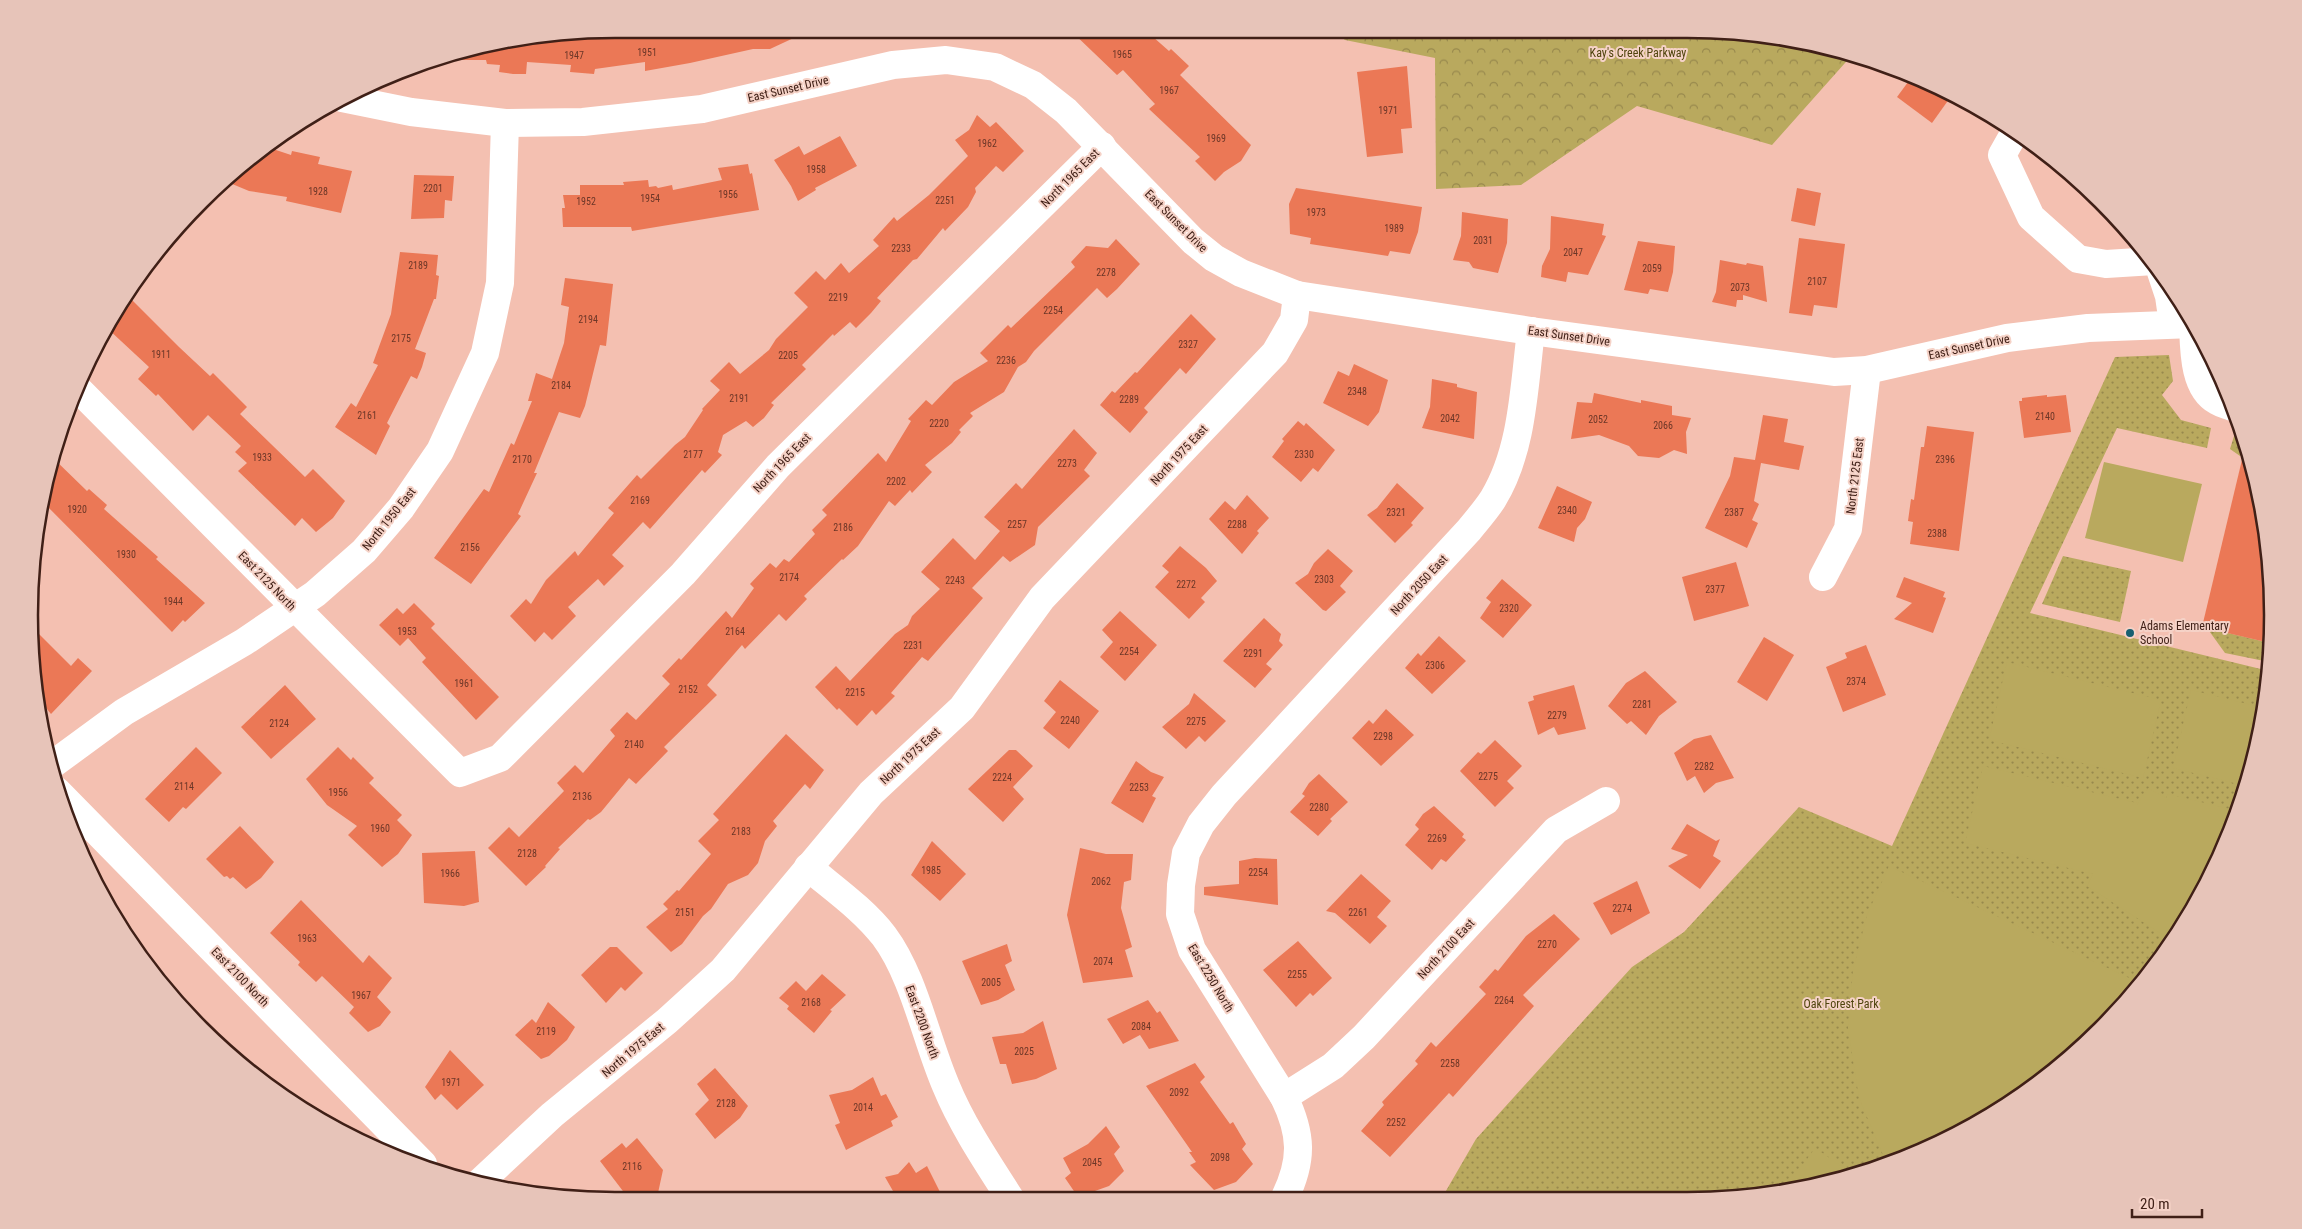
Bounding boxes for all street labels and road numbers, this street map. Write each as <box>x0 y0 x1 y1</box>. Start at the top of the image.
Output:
street label: East Sunset Drive <box>746 73 830 105</box>
street label: North 1965 East <box>1038 146 1102 210</box>
street label: East Sunset Drive <box>1142 187 1210 255</box>
street label: East Sunset Drive <box>1527 323 1611 349</box>
street label: East Sunset Drive <box>1927 331 2011 362</box>
street label: North 1975 East <box>1148 422 1211 488</box>
street label: North 1965 East <box>750 430 814 495</box>
street label: North 2125 East <box>1843 437 1867 515</box>
street label: North 1950 East <box>359 484 419 553</box>
street label: East 2125 North <box>235 549 299 614</box>
street label: North 2050 East <box>1388 552 1451 618</box>
street label: North 1975 East <box>877 724 943 787</box>
street label: North 2100 East <box>1415 916 1478 982</box>
street label: East 2250 North <box>1185 942 1237 1015</box>
street label: East 2100 North <box>208 945 272 1010</box>
street label: East 2200 North <box>902 984 942 1061</box>
street label: North 1975 East <box>599 1020 667 1080</box>

